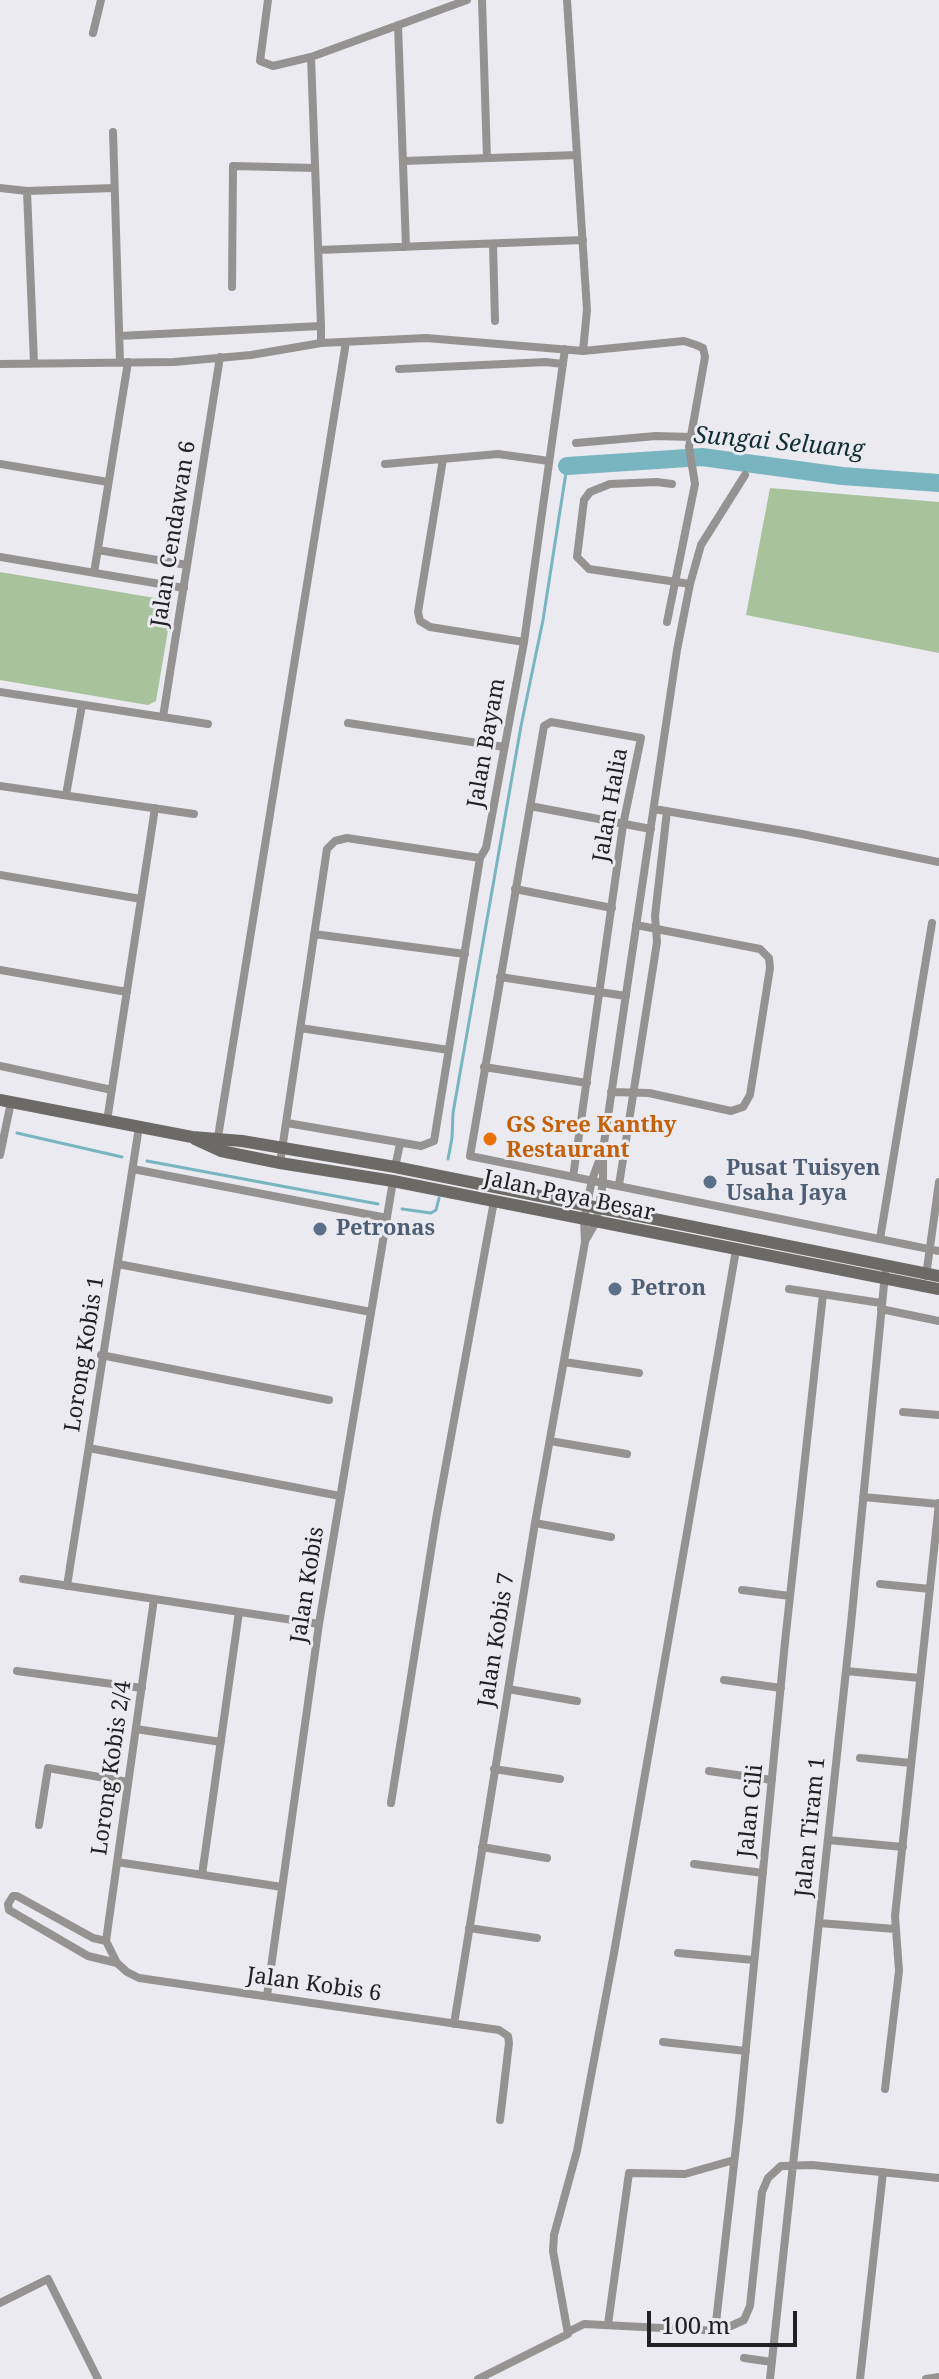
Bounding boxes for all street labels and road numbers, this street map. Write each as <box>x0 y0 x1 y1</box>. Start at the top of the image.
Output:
street label: Jalan Cendawan 6 <box>146 439 202 629</box>
street label: Jalan Bayam <box>463 676 511 810</box>
street label: Jalan Halia <box>588 746 634 864</box>
street label: Jalan Paya Besar <box>481 1165 657 1227</box>
street label: Lorong Kobis 1 <box>60 1274 110 1434</box>
street label: Jalan Kobis <box>286 1525 330 1645</box>
street label: Jalan Kobis 7 <box>473 1571 521 1709</box>
street label: Lorong Kobis 2/4 <box>87 1679 137 1857</box>
street label: Jalan Tiram 1 <box>791 1756 831 1898</box>
street label: Jalan Cili <box>733 1763 769 1859</box>
street label: Jalan Kobis 6 <box>245 1962 383 2008</box>

